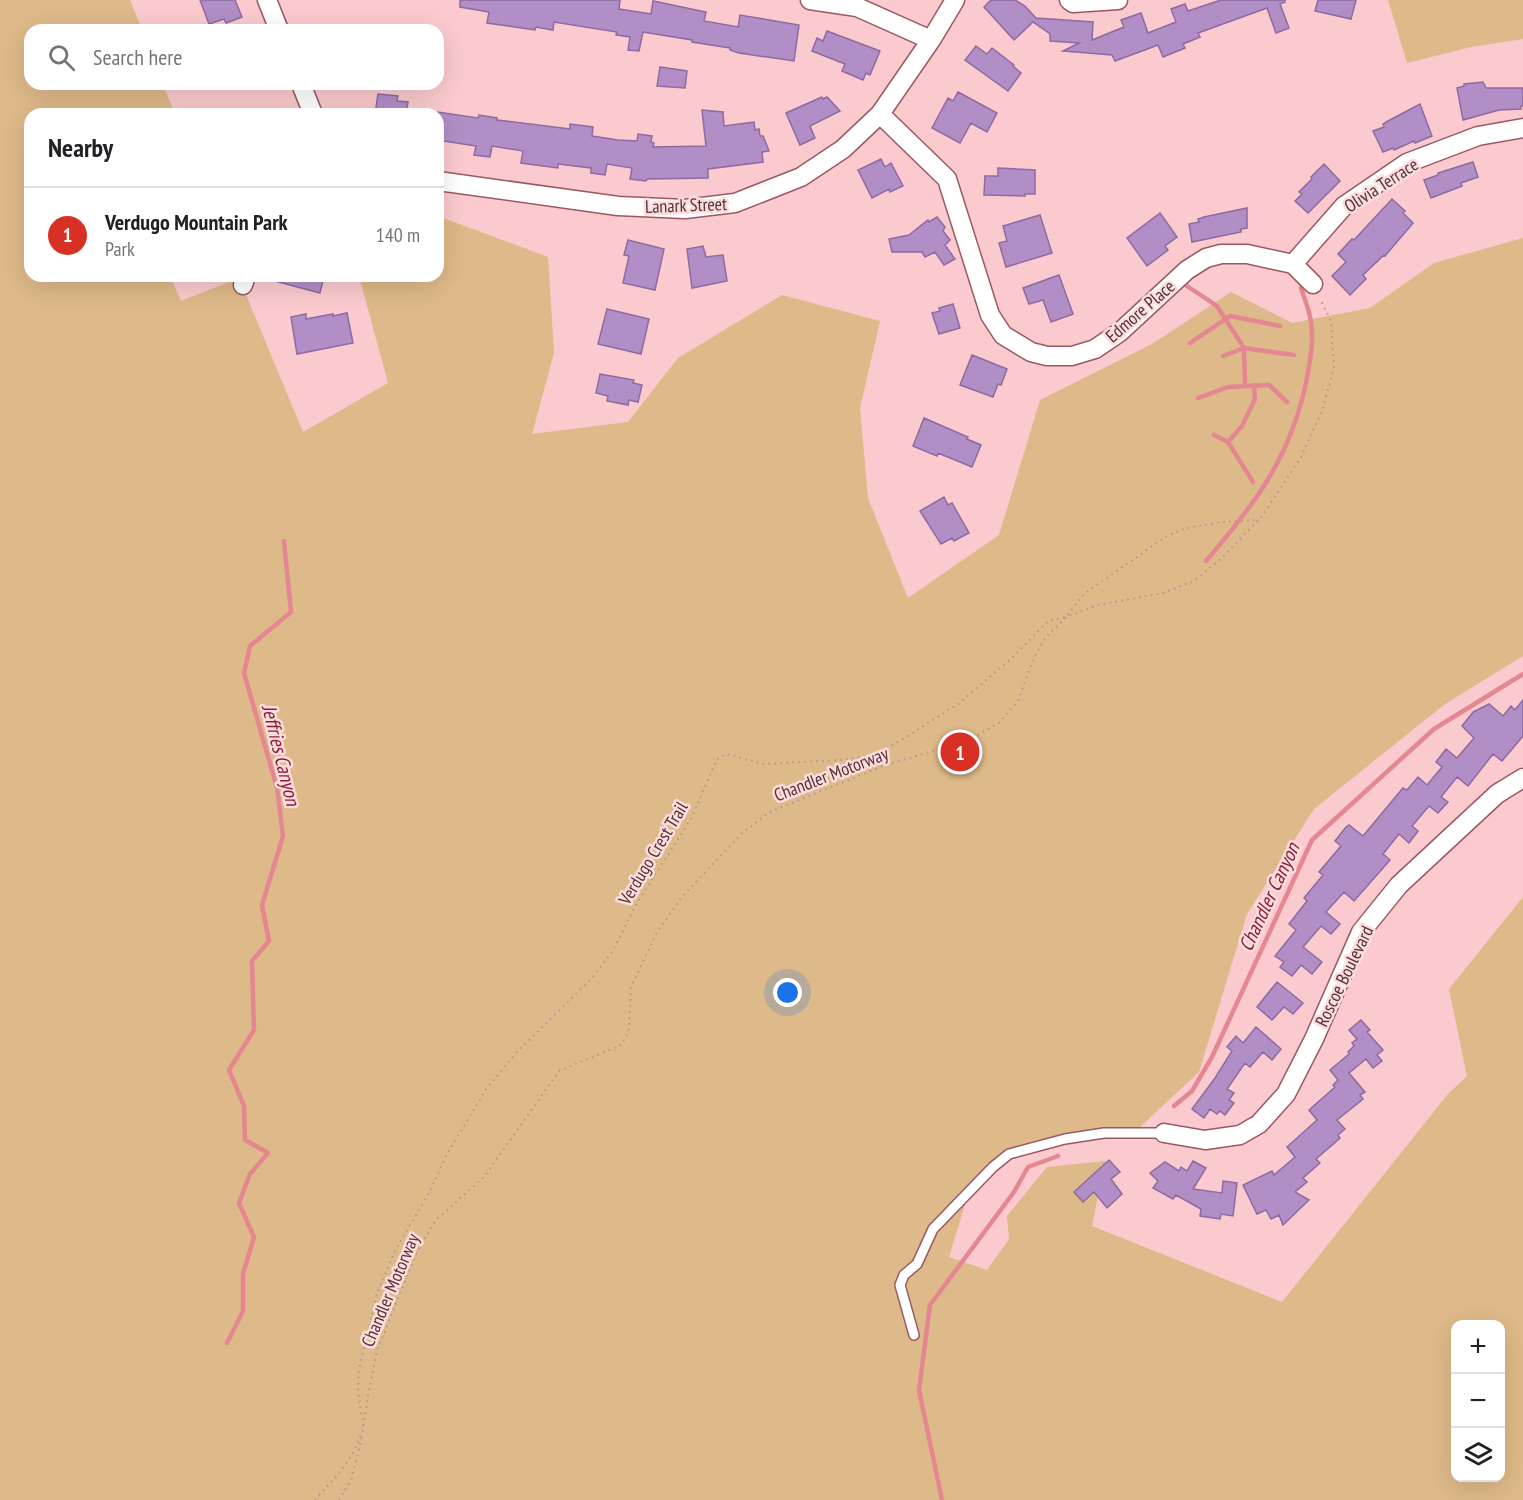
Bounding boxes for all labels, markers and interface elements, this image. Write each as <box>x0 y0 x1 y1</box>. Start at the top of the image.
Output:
search box <box>24 24 444 90</box>
icon: search <box>45 41 78 74</box>
text: Search here <box>93 43 182 71</box>
text: Nearby <box>48 131 113 164</box>
street label: Olivia Terrace <box>1340 153 1422 217</box>
street label: Lanark Street <box>645 192 727 218</box>
text: Verdugo Mountain Park <box>105 208 288 236</box>
text: 1 <box>63 222 72 248</box>
text: 140 m <box>376 222 420 248</box>
text: Park <box>105 236 135 262</box>
street label: Edmore Place <box>1101 275 1179 347</box>
water label: Jeffries Canyon <box>256 701 306 809</box>
pin: 1 <box>940 730 980 774</box>
street label: Chandler Motorway <box>770 742 892 806</box>
street label: Verdugo Crest Trail <box>613 797 693 910</box>
water label: Chandler Canyon <box>1233 838 1306 955</box>
street label: Roscoe Boulevard <box>1310 922 1378 1030</box>
your location <box>773 978 802 1007</box>
street label: Chandler Motorway <box>356 1230 424 1350</box>
map controls <box>1451 1320 1505 1482</box>
button: + <box>1451 1320 1505 1374</box>
button: − <box>1451 1374 1505 1428</box>
button: layers <box>1451 1428 1505 1482</box>

